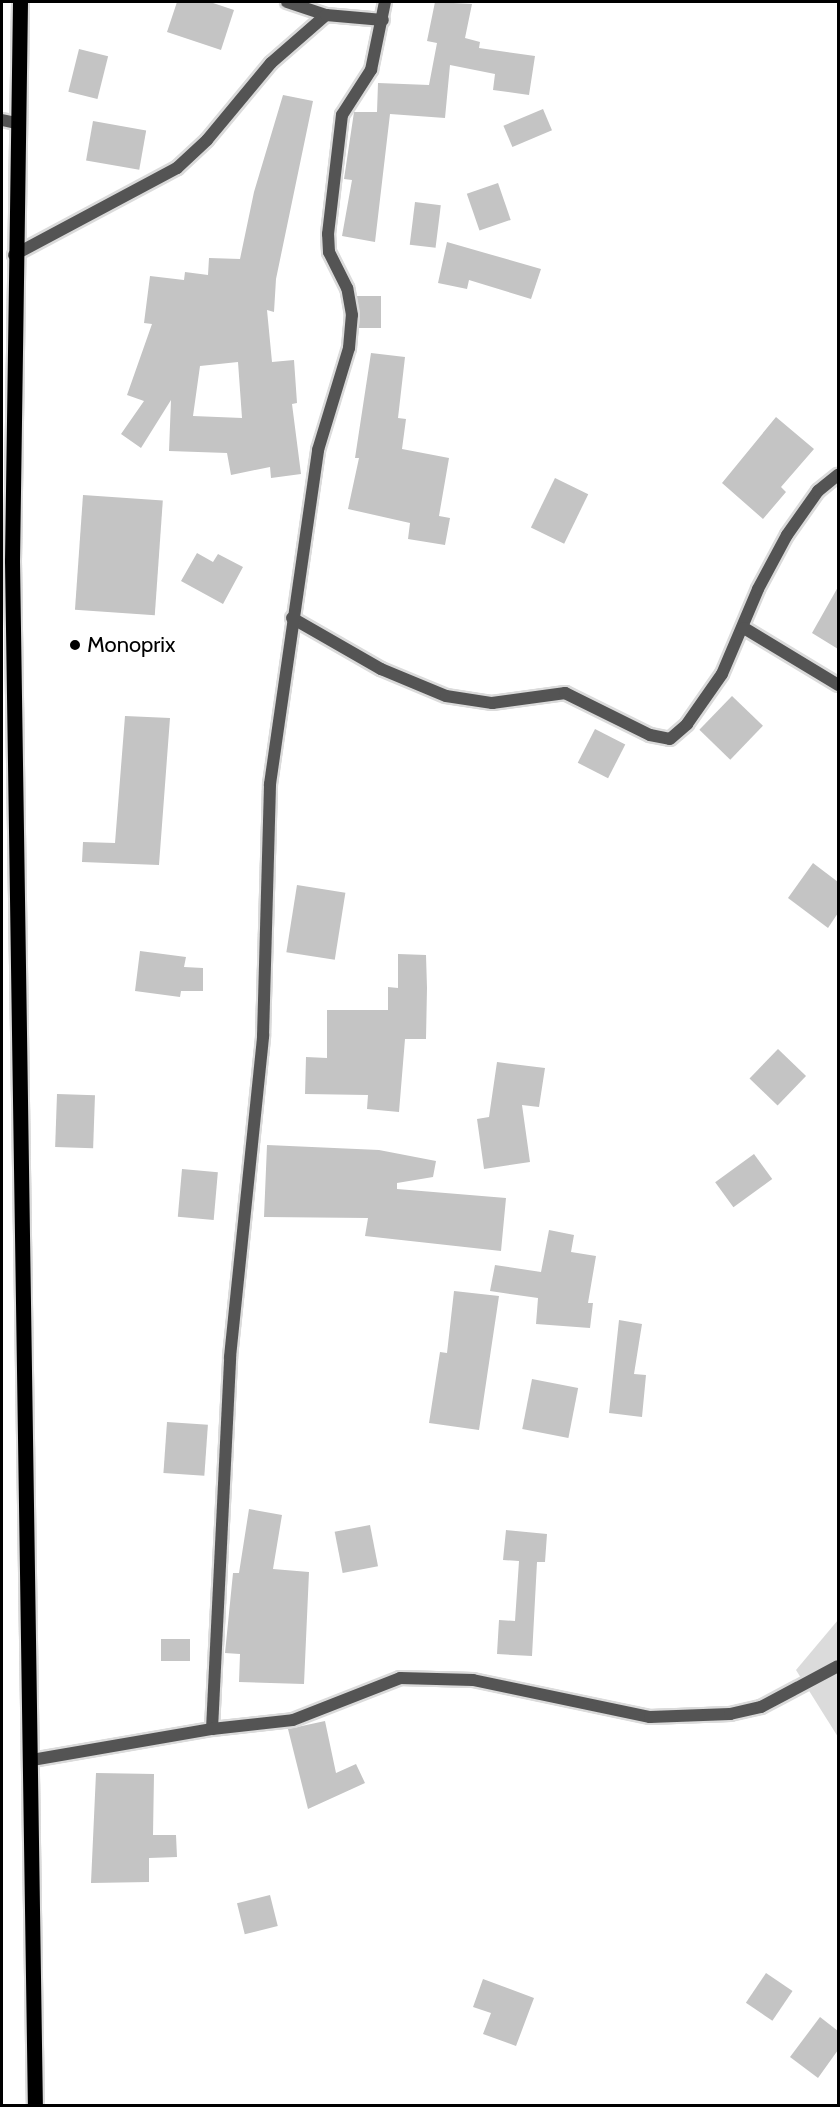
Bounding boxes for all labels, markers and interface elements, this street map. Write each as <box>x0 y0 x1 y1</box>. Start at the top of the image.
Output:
place label: Monoprix <box>87 632 175 658</box>
marker: Monoprix <box>68 638 82 652</box>

